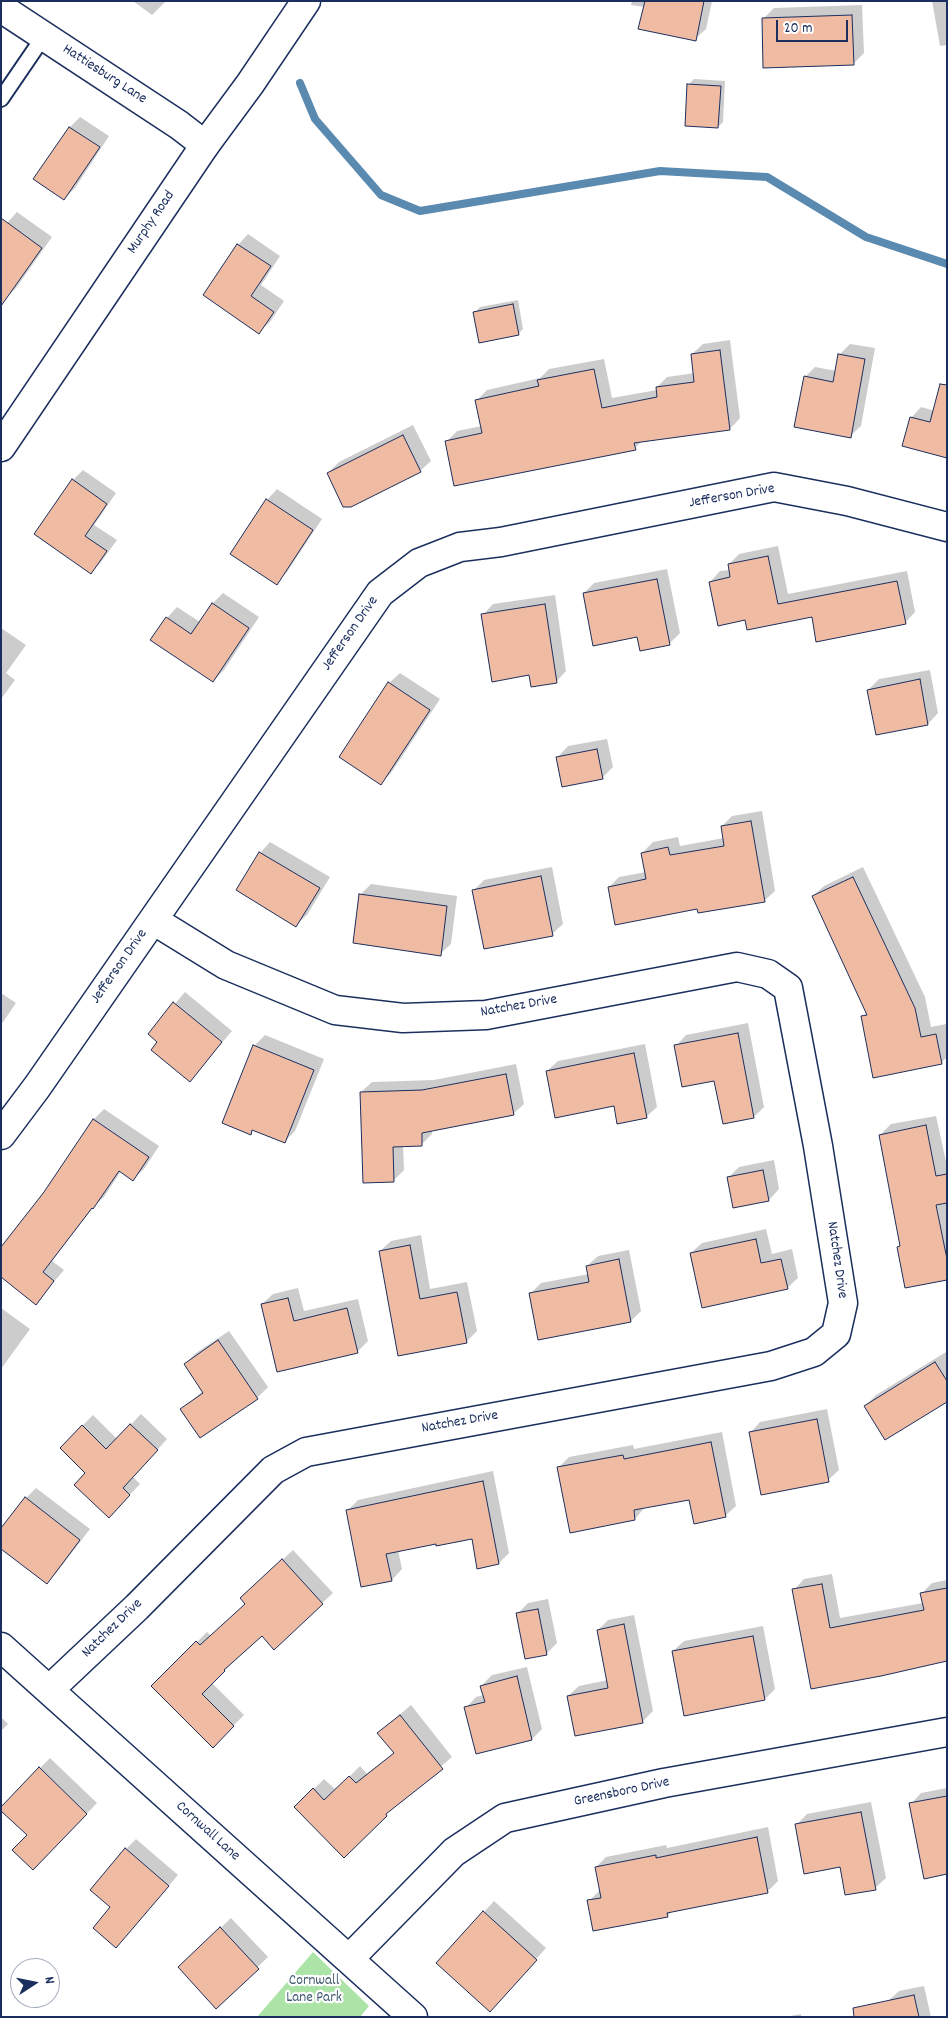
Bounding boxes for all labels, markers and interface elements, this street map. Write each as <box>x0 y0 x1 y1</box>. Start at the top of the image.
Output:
scale bar <box>778 10 850 42</box>
text: 20 m <box>784 18 812 40</box>
street label: Hattiesburg Lane <box>59 41 149 109</box>
street label: Murphy Road <box>124 188 180 258</box>
street label: Jefferson Drive <box>688 481 776 513</box>
street label: Jefferson Drive <box>319 593 383 675</box>
street label: Jefferson Drive <box>88 926 152 1008</box>
street label: Natchez Drive <box>479 991 559 1023</box>
street label: Natchez Drive <box>822 1220 850 1300</box>
street label: Natchez Drive <box>420 1407 500 1439</box>
street label: Natchez Drive <box>79 1596 147 1662</box>
street label: Greensboro Drive <box>573 1774 671 1812</box>
street label: Cornwall Lane <box>171 1798 243 1866</box>
north arrow <box>10 1958 60 2008</box>
park label: Cornwall Lane Park <box>286 1973 342 2008</box>
text: N <box>38 1975 59 1986</box>

